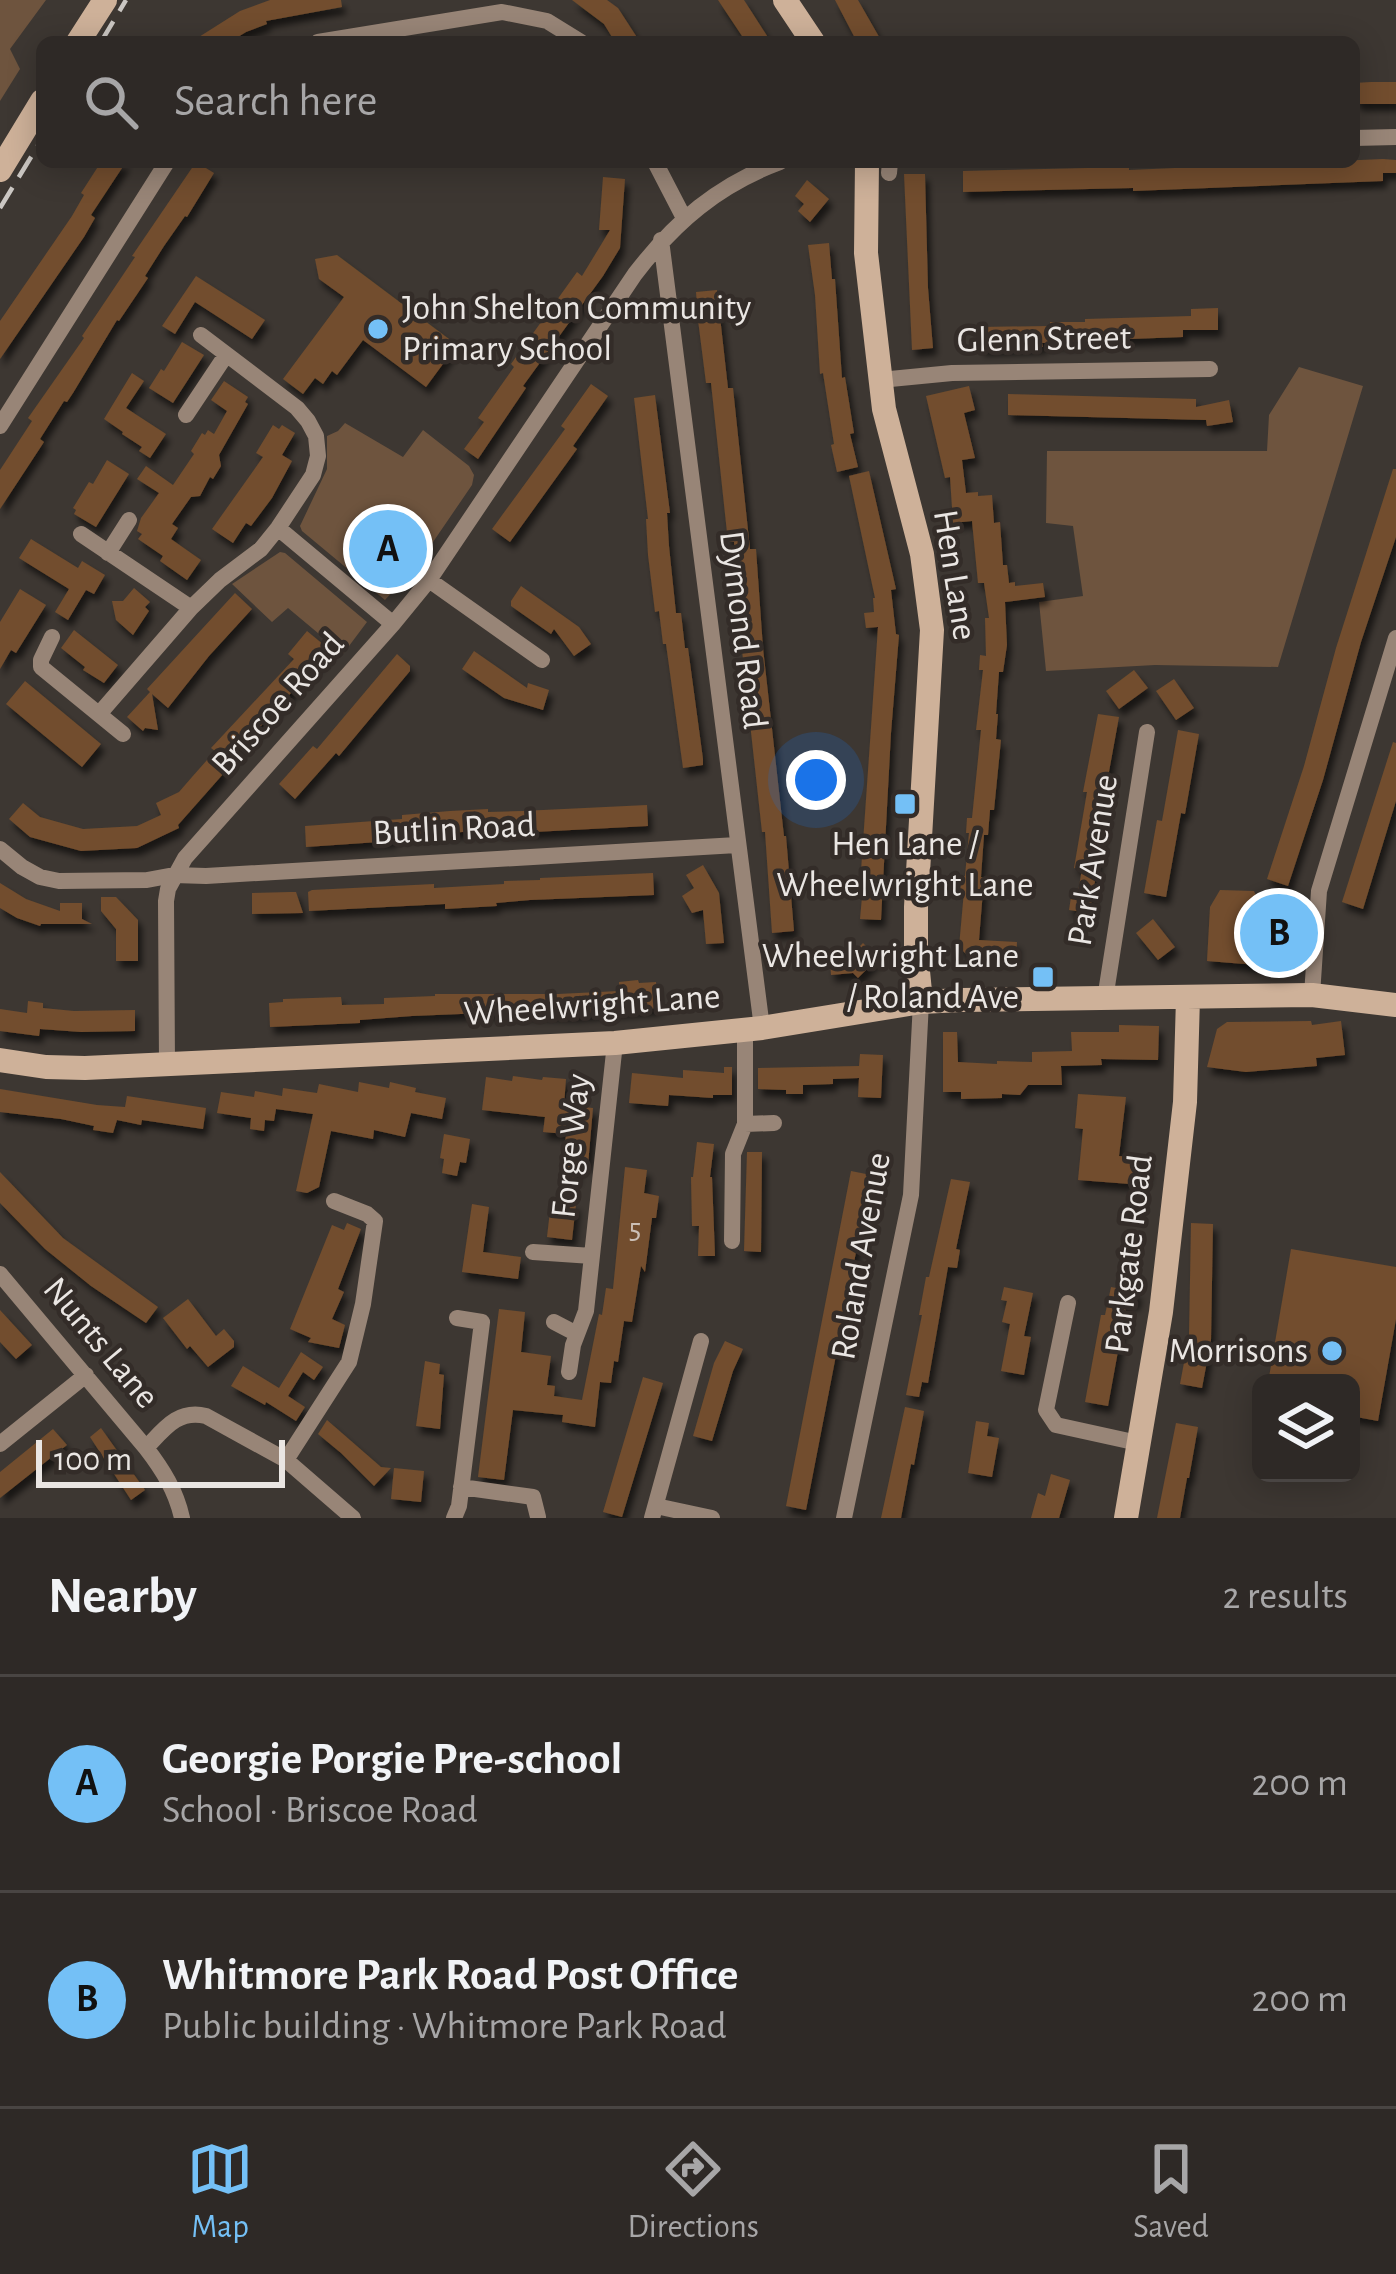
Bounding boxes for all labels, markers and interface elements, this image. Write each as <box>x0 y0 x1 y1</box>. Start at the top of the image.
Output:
search box <box>36 36 1360 168</box>
icon: search <box>78 69 144 135</box>
text: Search here <box>174 79 377 124</box>
place label: John Shelton Community Primary School <box>402 290 751 367</box>
marker: John Shelton Community Primary School <box>365 316 391 342</box>
street label: Glenn Street <box>957 319 1132 359</box>
pin: A <box>349 504 427 594</box>
street label: Hen Lane <box>927 507 983 643</box>
street label: Dymond Road <box>713 529 773 731</box>
street label: Briscoe Road <box>205 626 351 782</box>
your location <box>786 750 846 810</box>
street label: Park Avenue <box>1062 772 1124 948</box>
marker: Hen Lane / Wheelwright Lane <box>892 791 918 817</box>
street label: Butlin Road <box>372 807 536 851</box>
place label: Hen Lane / Wheelwright Lane <box>776 826 1034 903</box>
pin: B <box>1240 888 1318 978</box>
place label: Wheelwright Lane / Roland Ave <box>762 938 1019 1015</box>
marker: Wheelwright Lane / Roland Ave <box>1030 964 1056 990</box>
street label: Wheelwright Lane <box>462 978 722 1032</box>
street label: Forge Way <box>546 1072 596 1220</box>
street label: Roland Avenue <box>825 1150 897 1362</box>
street label: Parkgate Road <box>1099 1152 1159 1356</box>
house number: 5 <box>629 1214 641 1244</box>
street label: Nunts Lane <box>36 1271 166 1415</box>
place label: Morrisons <box>1168 1333 1308 1369</box>
marker: Morrisons <box>1319 1338 1345 1364</box>
map controls <box>1252 1374 1360 1482</box>
button: layers <box>1252 1374 1360 1482</box>
scale bar <box>36 1434 285 1487</box>
text: 100 m <box>54 1444 132 1477</box>
text: Nearby <box>48 1571 197 1622</box>
text: 2 results <box>1222 1577 1348 1616</box>
text: Georgie Porgie Pre-school <box>162 1737 622 1782</box>
text: A <box>75 1764 99 1803</box>
text: 200 m <box>1251 1764 1348 1803</box>
text: School · Briscoe Road <box>162 1791 478 1830</box>
text: Whitmore Park Road Post Office <box>162 1953 739 1998</box>
text: B <box>76 1980 98 2019</box>
text: 200 m <box>1251 1980 1348 2019</box>
text: Public building · Whitmore Park Road <box>162 2007 727 2046</box>
tab: Map <box>187 2136 253 2248</box>
tab: Directions <box>627 2136 759 2248</box>
tab: Saved <box>1133 2136 1209 2248</box>

